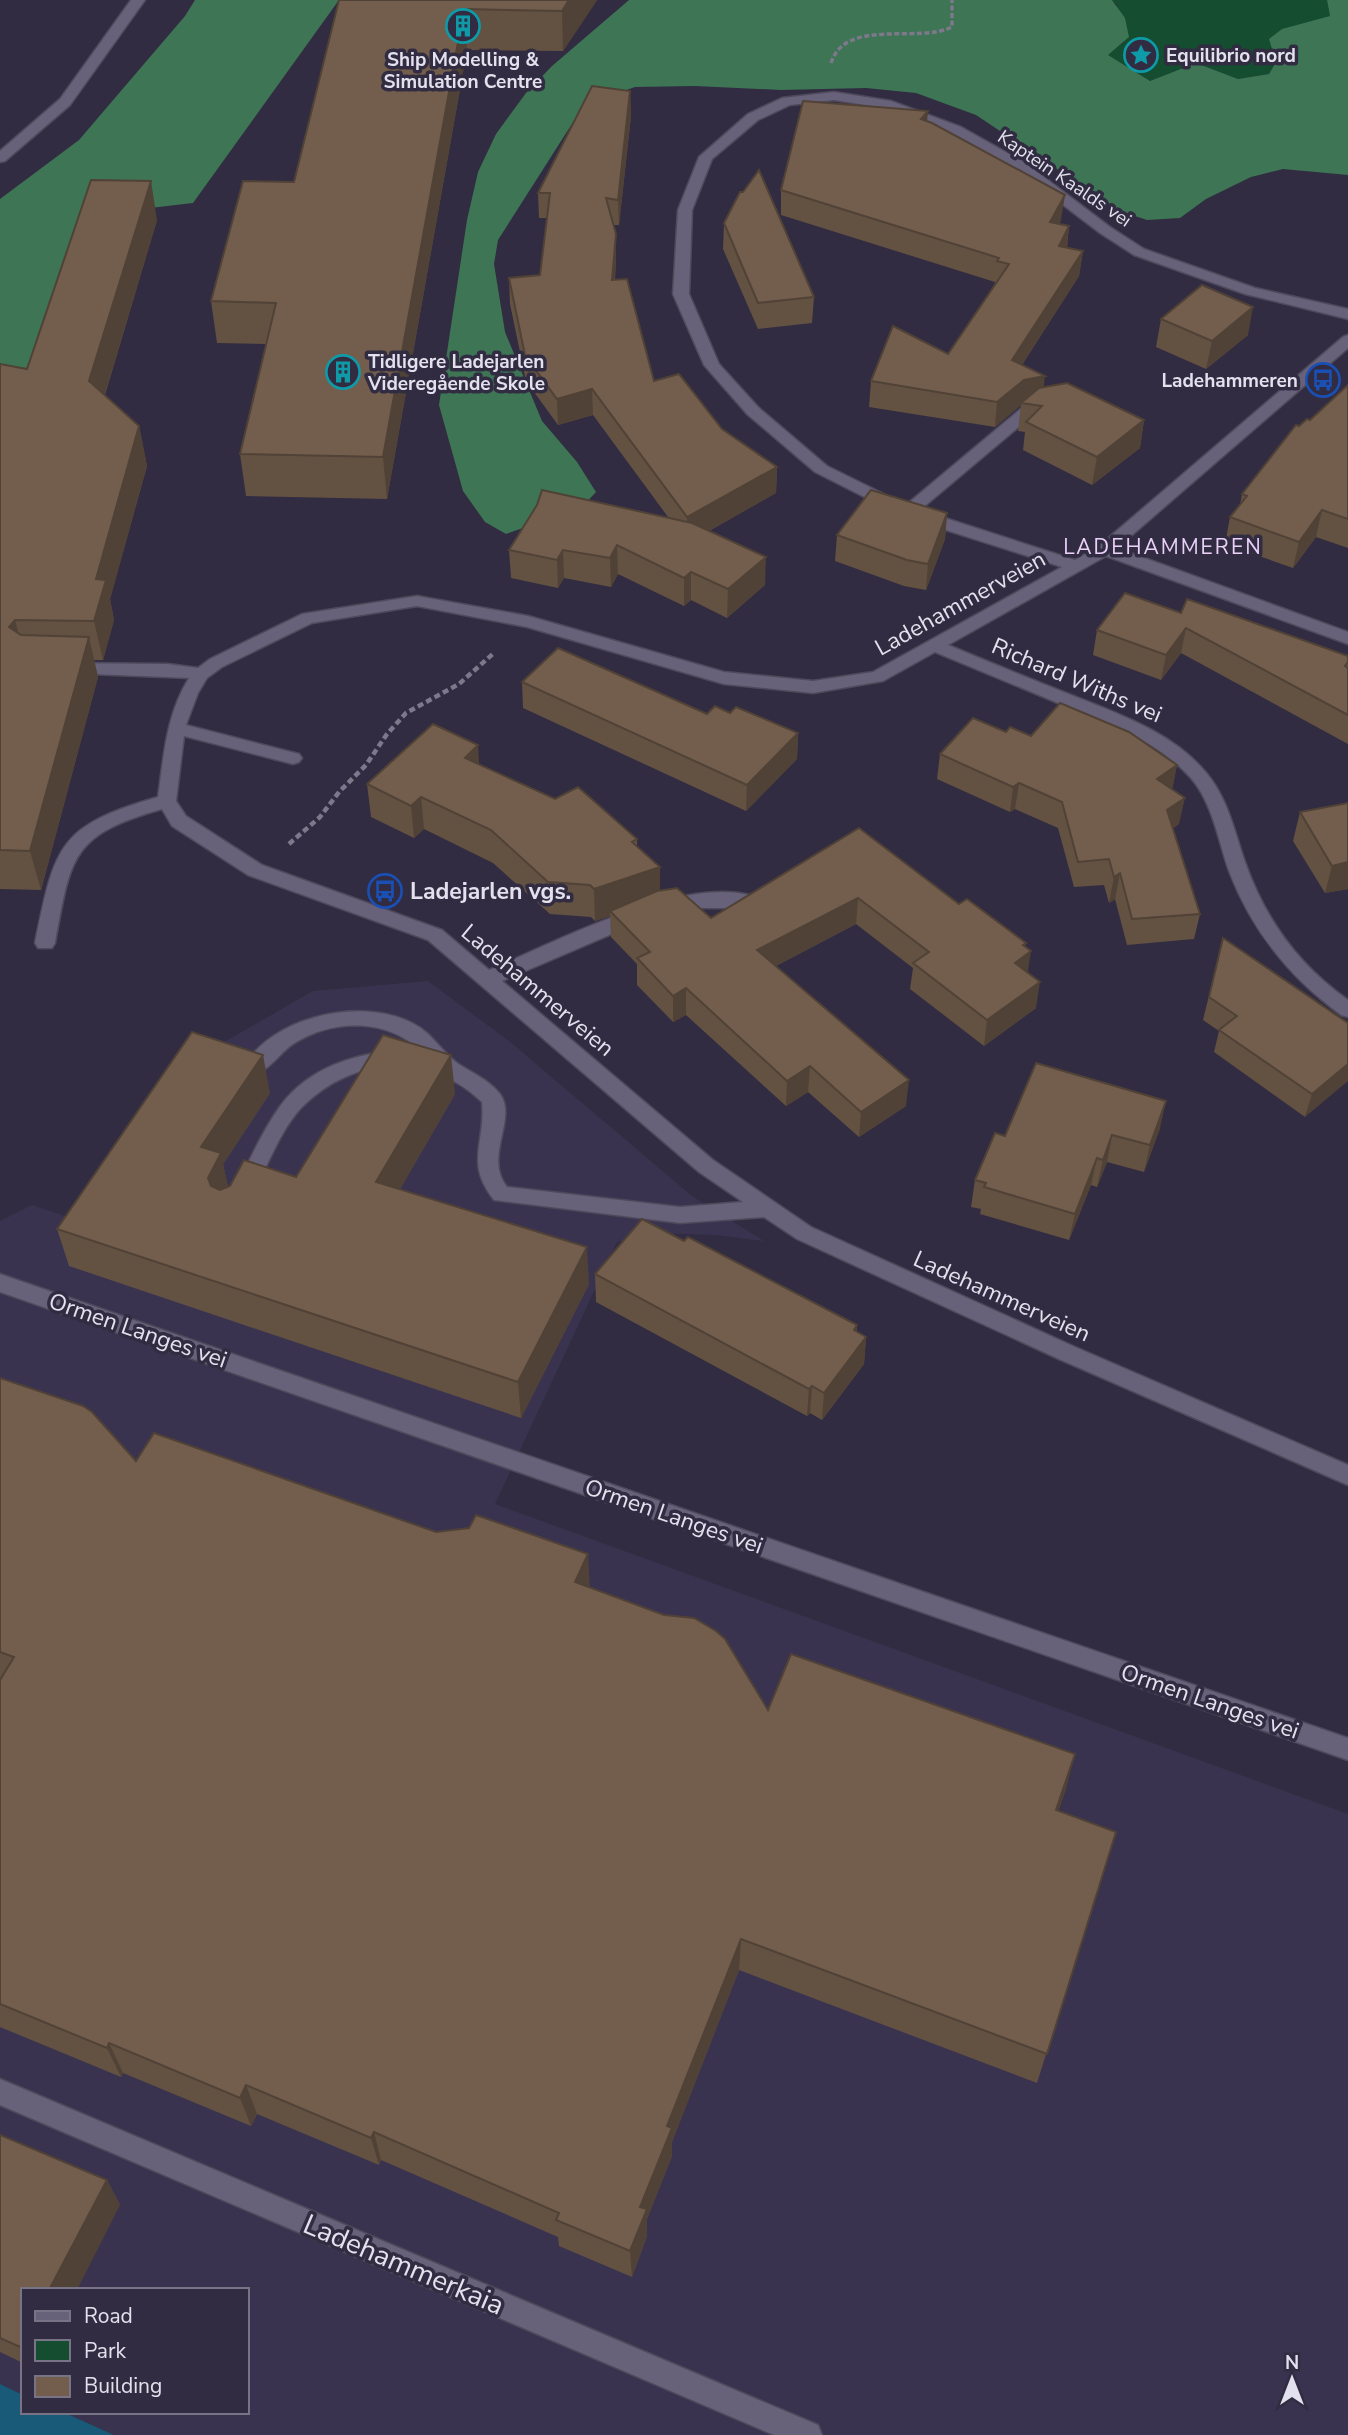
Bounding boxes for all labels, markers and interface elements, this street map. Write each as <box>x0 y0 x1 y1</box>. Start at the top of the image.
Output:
building icon: Ship Modelling & Simulation Centre <box>444 7 482 45</box>
place icon: Equilibrio nord <box>1122 36 1160 74</box>
place label: Equilibrio nord <box>1166 43 1296 69</box>
place label: Ship Modelling & Simulation Centre <box>384 47 542 95</box>
street label: Kaptein Kaalds vei <box>992 124 1137 233</box>
place label: Tidligere Ladejarlen Videregående Skole <box>367 349 545 397</box>
building icon: Tidligere Ladejarlen Videregående Skole <box>324 353 362 391</box>
bus stop icon: Ladehammeren <box>1304 361 1342 399</box>
place label: Ladehammeren <box>1161 368 1298 394</box>
district label: LADEHAMMEREN <box>1063 533 1263 561</box>
street label: Ladehammerveien <box>869 544 1051 663</box>
street label: Richard Withs vei <box>987 631 1167 730</box>
bus stop icon: Ladejarlen vgs. <box>366 872 404 910</box>
place label: Ladejarlen vgs. <box>410 876 571 907</box>
street label: Ladehammerveien <box>455 917 621 1064</box>
street label: Ladehammerveien <box>908 1244 1095 1349</box>
street label: Ormen Langes vei <box>45 1285 231 1375</box>
street label: Ormen Langes vei <box>581 1471 767 1561</box>
street label: Ormen Langes vei <box>1117 1656 1303 1746</box>
street label: Ladehammerkaia <box>297 2205 510 2324</box>
legend <box>21 2288 248 2414</box>
text: Road <box>84 2302 133 2330</box>
text: Park <box>84 2337 126 2365</box>
north arrow <box>1257 2344 1327 2414</box>
text: N <box>1285 2350 1299 2376</box>
text: Building <box>84 2372 162 2400</box>

